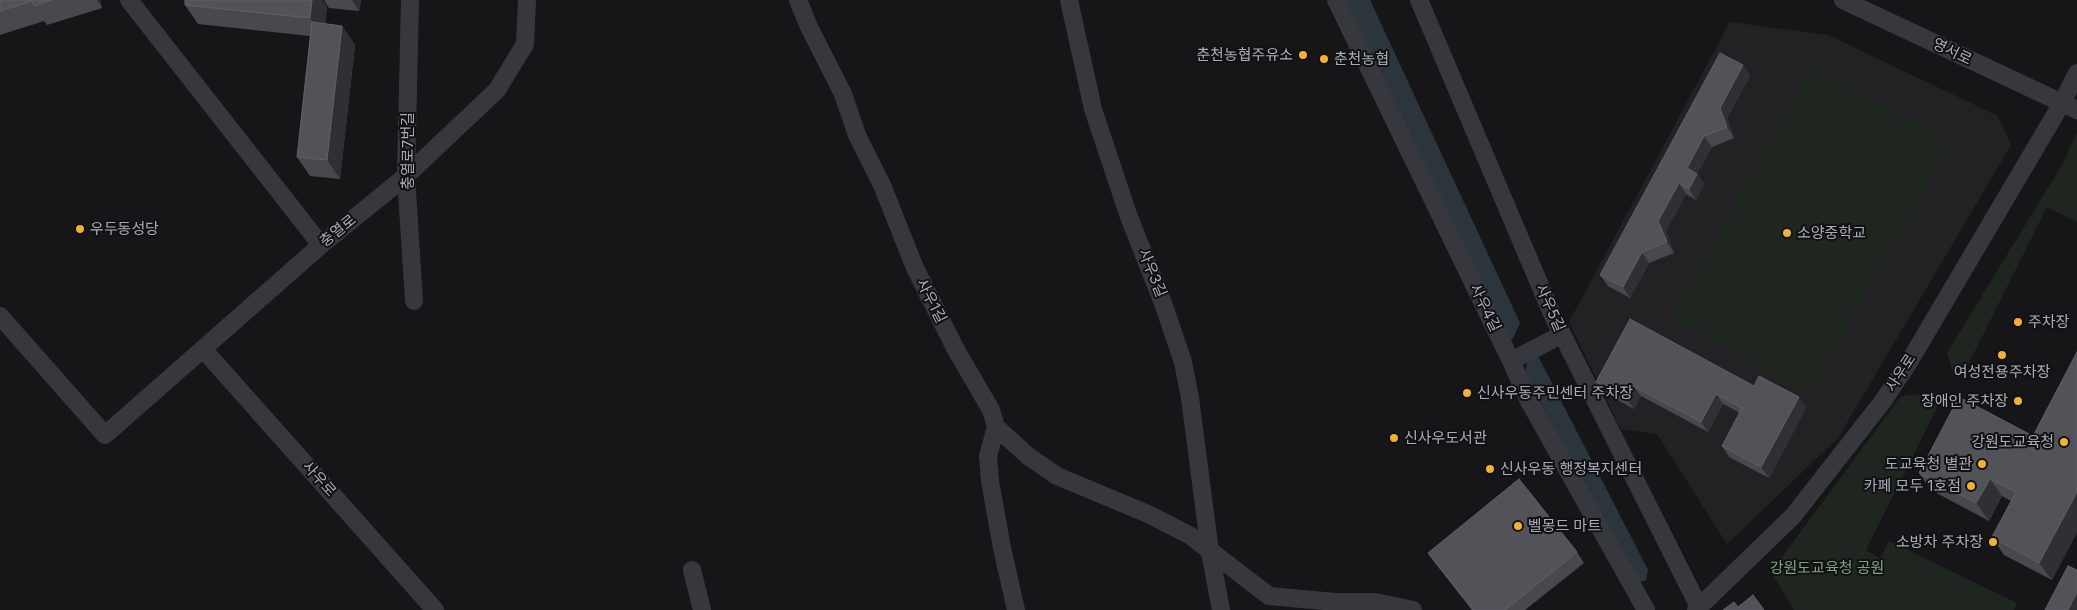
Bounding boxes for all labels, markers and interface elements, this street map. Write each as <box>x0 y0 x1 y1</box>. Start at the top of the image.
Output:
street label: 영서로 <box>1929 35 1975 69</box>
place label: 춘천농협주유소 <box>1196 46 1293 64</box>
marker: 춘천농협주유소 <box>1297 49 1309 61</box>
place label: 춘천농협 <box>1334 50 1389 68</box>
marker: 춘천농협 <box>1318 53 1330 65</box>
street label: 충열로7번길 <box>399 112 417 190</box>
street label: 충열로 <box>316 211 360 251</box>
place label: 우두동성당 <box>90 220 159 238</box>
marker: 우두동성당 <box>74 223 86 235</box>
place label: 소양중학교 <box>1797 224 1866 242</box>
marker: 소양중학교 <box>1781 227 1793 239</box>
street label: 사우3길 <box>1134 246 1170 300</box>
street label: 사우1길 <box>912 276 950 326</box>
street label: 사우4길 <box>1466 281 1504 335</box>
street label: 사우5길 <box>1532 281 1568 335</box>
place label: 주차장 <box>2028 313 2069 331</box>
marker: 주차장 <box>2012 316 2024 328</box>
marker: 여성전용주차장 <box>1996 349 2008 361</box>
street label: 사우로 <box>1882 351 1920 395</box>
place label: 여성전용주차장 <box>1954 363 2050 381</box>
place label: 신사우동주민센터 주차장 <box>1477 384 1633 402</box>
marker: 신사우동주민센터 주차장 <box>1461 387 1473 399</box>
place label: 장애인 주차장 <box>1921 392 2008 410</box>
marker: 장애인 주차장 <box>2012 395 2024 407</box>
place label: 신사우도서관 <box>1404 429 1487 447</box>
marker: 신사우도서관 <box>1388 432 1400 444</box>
place label: 강원도교육청 <box>1971 433 2054 451</box>
marker: 강원도교육청 <box>2058 436 2070 448</box>
place label: 도교육청 별관 <box>1885 455 1972 473</box>
street label: 사우로 <box>298 458 340 500</box>
marker: 도교육청 별관 <box>1976 458 1988 470</box>
place label: 신사우동 행정복지센터 <box>1500 460 1642 478</box>
marker: 신사우동 행정복지센터 <box>1484 463 1496 475</box>
place label: 카페 모두 1호점 <box>1864 477 1961 495</box>
marker: 카페 모두 1호점 <box>1965 480 1977 492</box>
place label: 벨몽드 마트 <box>1528 517 1601 535</box>
marker: 벨몽드 마트 <box>1512 520 1524 532</box>
place label: 소방차 주차장 <box>1896 533 1983 551</box>
marker: 소방차 주차장 <box>1987 536 1999 548</box>
park label: 강원도교육청 공원 <box>1770 559 1884 577</box>

